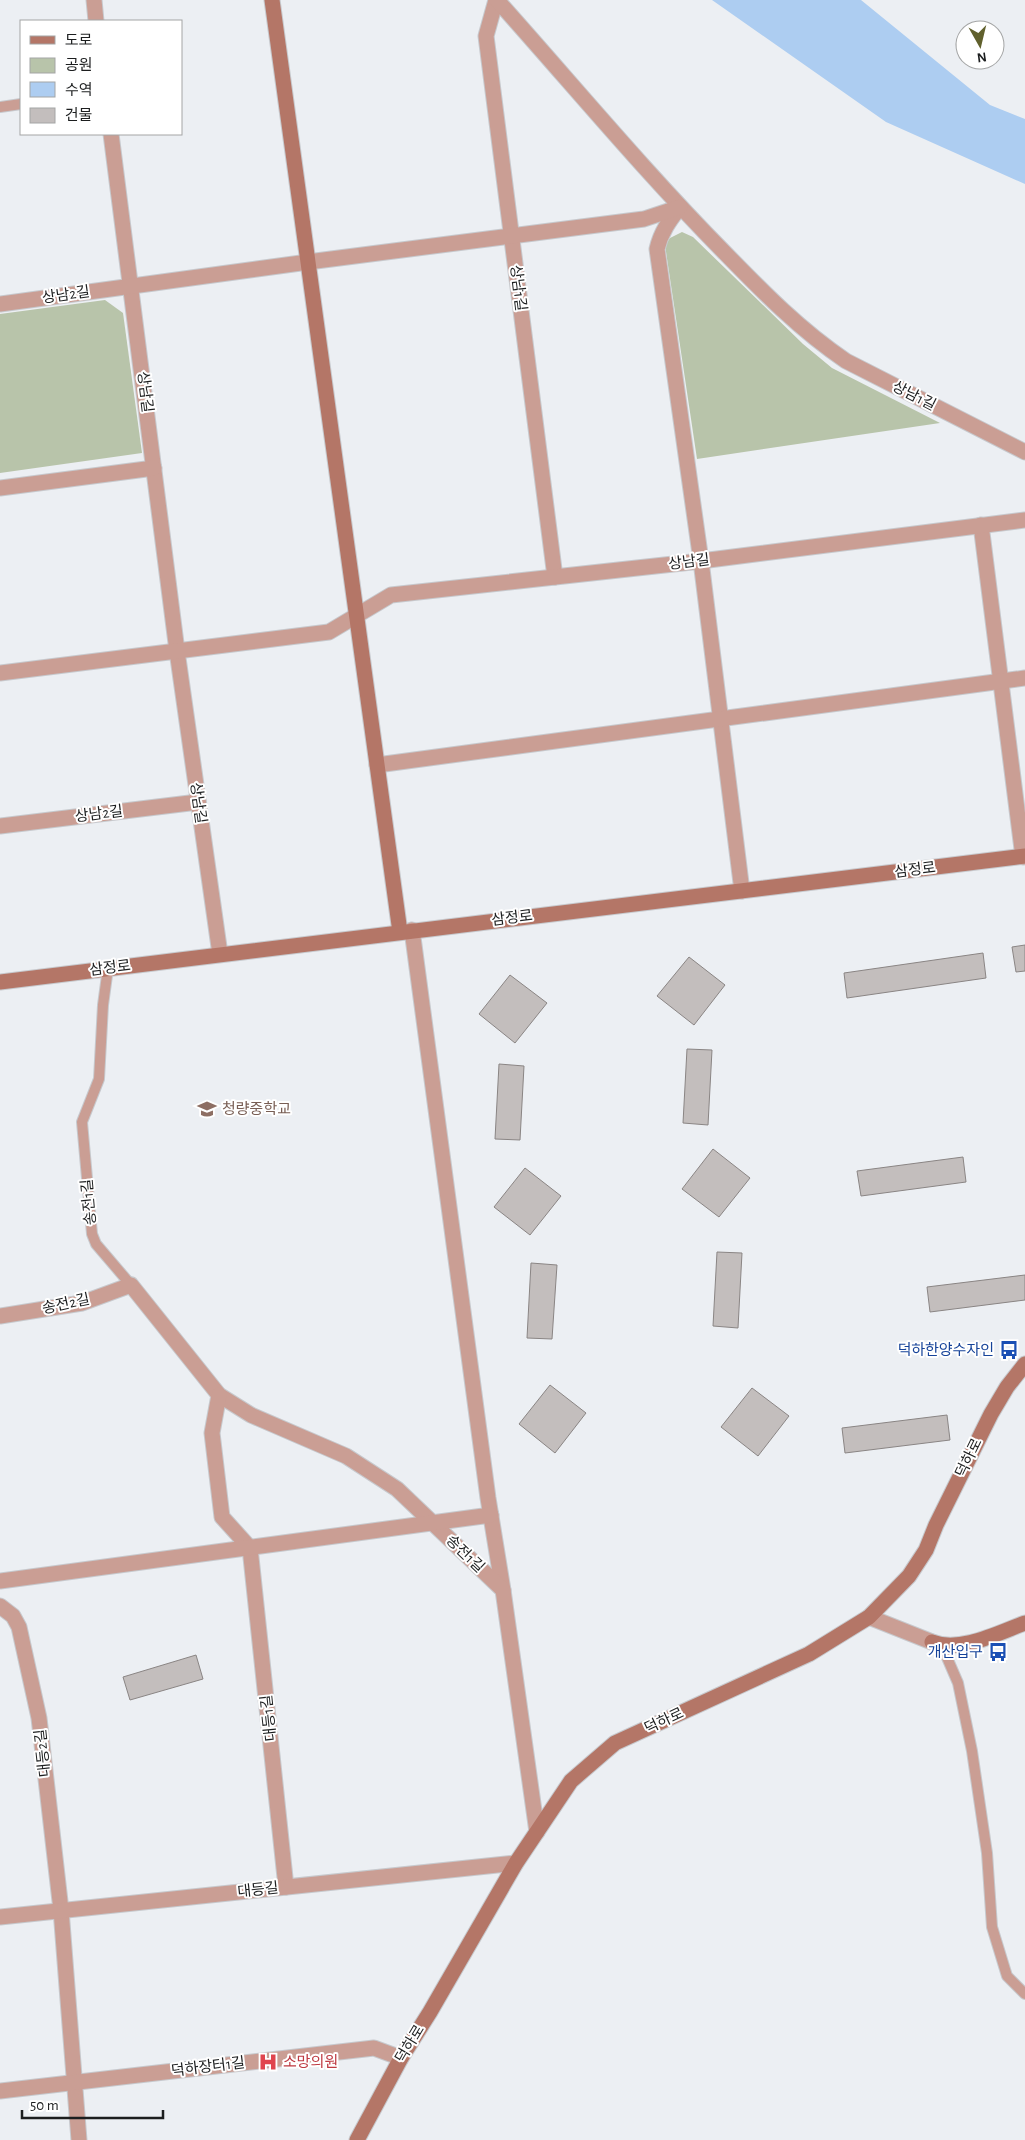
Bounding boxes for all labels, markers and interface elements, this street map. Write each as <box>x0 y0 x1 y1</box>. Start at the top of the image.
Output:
legend <box>20 20 182 135</box>
north arrow <box>955 20 1005 70</box>
text: 도로 <box>65 33 93 48</box>
text: N <box>976 49 987 64</box>
text: 공원 <box>65 57 93 73</box>
text: 수역 <box>65 82 93 98</box>
text: 건물 <box>65 107 93 123</box>
street label: 상남1길 <box>508 264 529 312</box>
street label: 상남2길 <box>41 283 91 306</box>
street label: 상남길 <box>135 370 156 413</box>
street label: 상남1길 <box>890 378 939 413</box>
street label: 상남길 <box>667 551 710 572</box>
street label: 상남길 <box>188 781 209 825</box>
street label: 상남2길 <box>74 803 124 824</box>
street label: 삼정로 <box>893 859 936 880</box>
street label: 삼정로 <box>490 907 533 928</box>
street label: 삼정로 <box>88 957 131 978</box>
school or university icon: 청량중학교 <box>196 1098 218 1120</box>
place label: 청량중학교 <box>222 1100 291 1117</box>
street label: 송전1길 <box>79 1178 99 1226</box>
street label: 송전2길 <box>41 1291 91 1316</box>
bus stop icon: 덕하한양수자인 <box>998 1339 1020 1361</box>
place label: 덕하한양수자인 <box>897 1342 994 1358</box>
street label: 덕하로 <box>952 1436 985 1480</box>
street label: 송전1길 <box>443 1532 488 1576</box>
bus stop icon: 개산입구 <box>987 1641 1009 1663</box>
place label: 개산입구 <box>928 1644 983 1660</box>
street label: 대등1길 <box>258 1694 279 1742</box>
street label: 덕하로 <box>642 1705 686 1737</box>
street label: 대등2길 <box>32 1728 53 1778</box>
street label: 대등길 <box>237 1879 279 1900</box>
street label: 덕하로 <box>392 2022 427 2066</box>
hospital icon: 소망의원 <box>257 2051 279 2073</box>
street label: 덕하장터1길 <box>170 2054 246 2079</box>
place label: 소망의원 <box>283 2054 338 2070</box>
scale bar <box>22 2088 164 2120</box>
text: 50 m <box>30 2098 59 2113</box>

